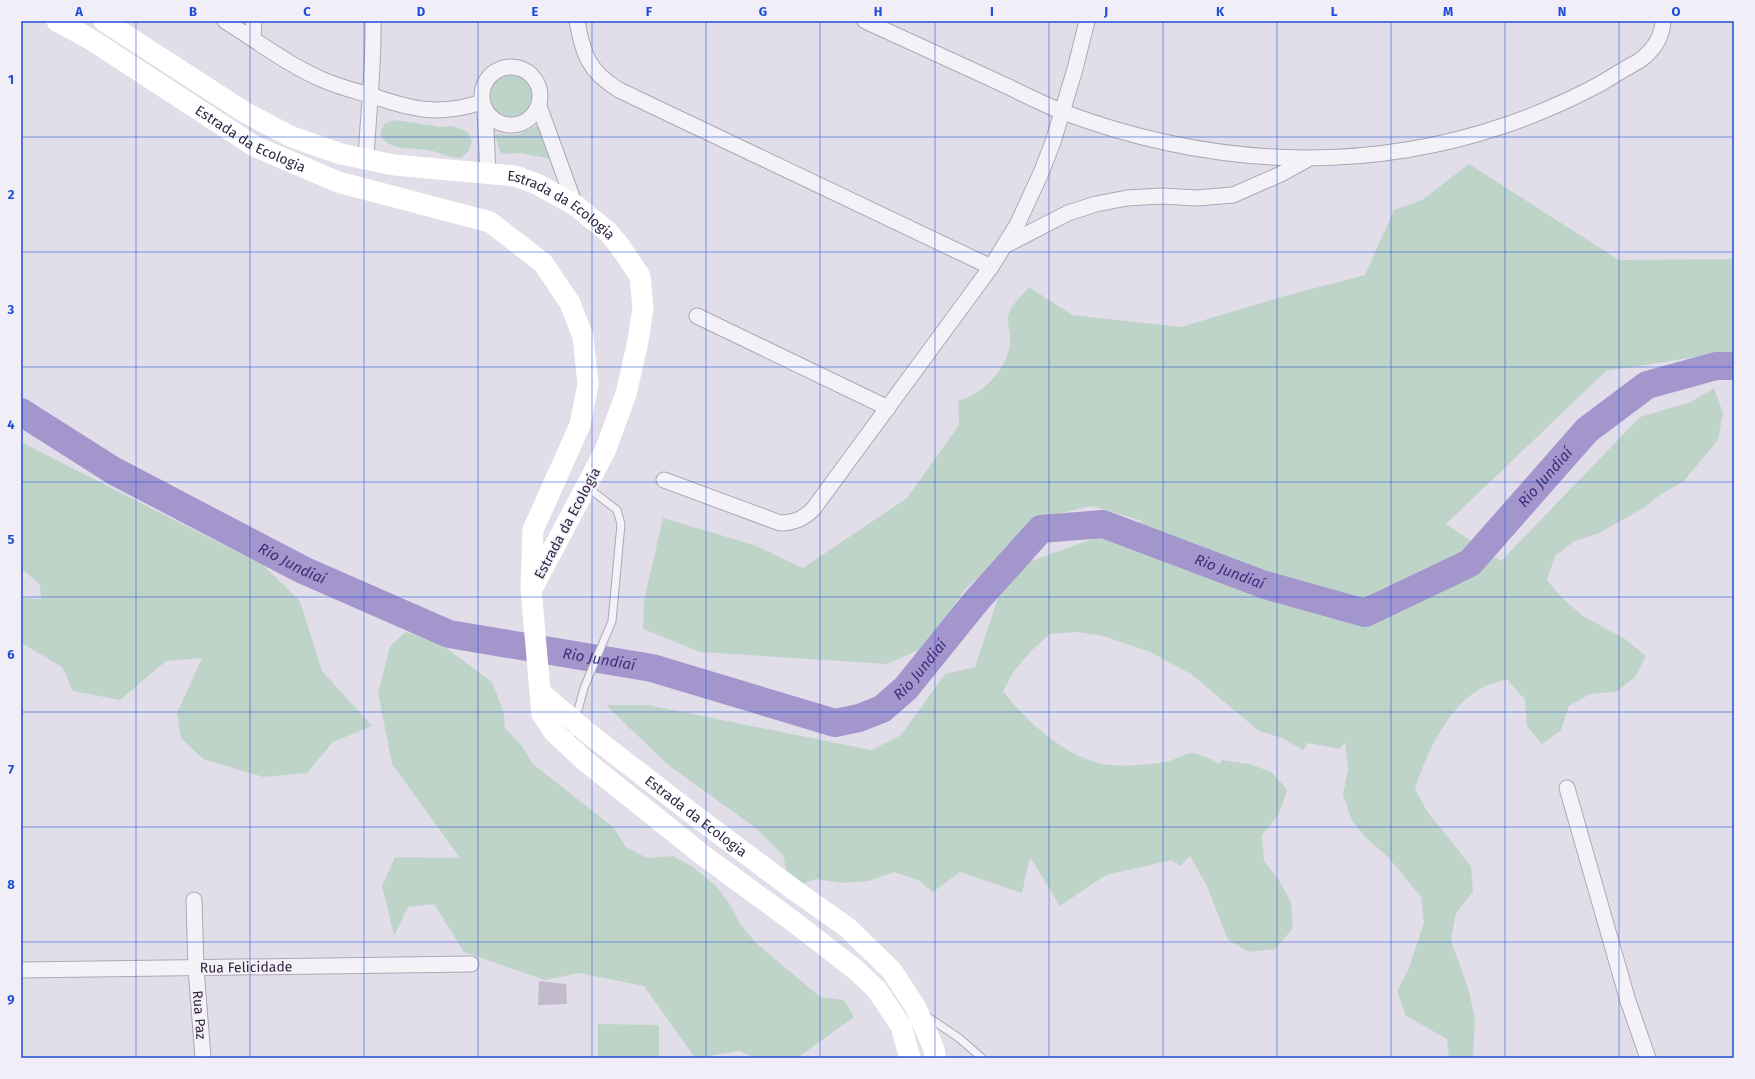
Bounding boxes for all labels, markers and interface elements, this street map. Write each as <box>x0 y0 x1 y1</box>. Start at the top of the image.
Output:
text: A <box>74 4 83 19</box>
text: B <box>189 4 197 19</box>
text: C <box>303 4 311 19</box>
text: D <box>417 4 426 19</box>
text: E <box>532 4 539 19</box>
text: F <box>646 4 653 19</box>
text: G <box>759 4 767 19</box>
text: H <box>874 4 882 19</box>
text: I <box>990 4 994 19</box>
text: J <box>1103 4 1108 19</box>
text: K <box>1216 4 1225 19</box>
text: L <box>1331 4 1338 19</box>
text: M <box>1443 4 1453 19</box>
text: N <box>1558 4 1566 19</box>
text: O <box>1672 4 1681 19</box>
text: 1 <box>8 72 14 87</box>
street label: Estrada da Ecologia <box>192 102 308 176</box>
street label: Estrada da Ecologia <box>507 167 619 243</box>
text: 2 <box>8 187 15 202</box>
text: 3 <box>7 302 15 317</box>
text: 4 <box>7 417 15 432</box>
water label: Rio Jundiaí <box>1514 443 1577 511</box>
street label: Estrada da Ecologia <box>531 465 604 582</box>
text: 5 <box>8 532 15 547</box>
water label: Rio Jundiaí <box>255 539 330 588</box>
water label: Rio Jundiaí <box>1192 550 1268 593</box>
water label: Rio Jundiaí <box>890 635 951 704</box>
water label: Rio Jundiaí <box>561 644 637 674</box>
text: 6 <box>7 647 15 662</box>
text: 7 <box>8 762 14 777</box>
street label: Estrada da Ecologia <box>641 772 750 861</box>
text: 8 <box>7 877 15 892</box>
street label: Rua Felicidade <box>200 958 292 977</box>
street label: Rua Paz <box>189 990 210 1040</box>
text: 9 <box>7 992 15 1007</box>

